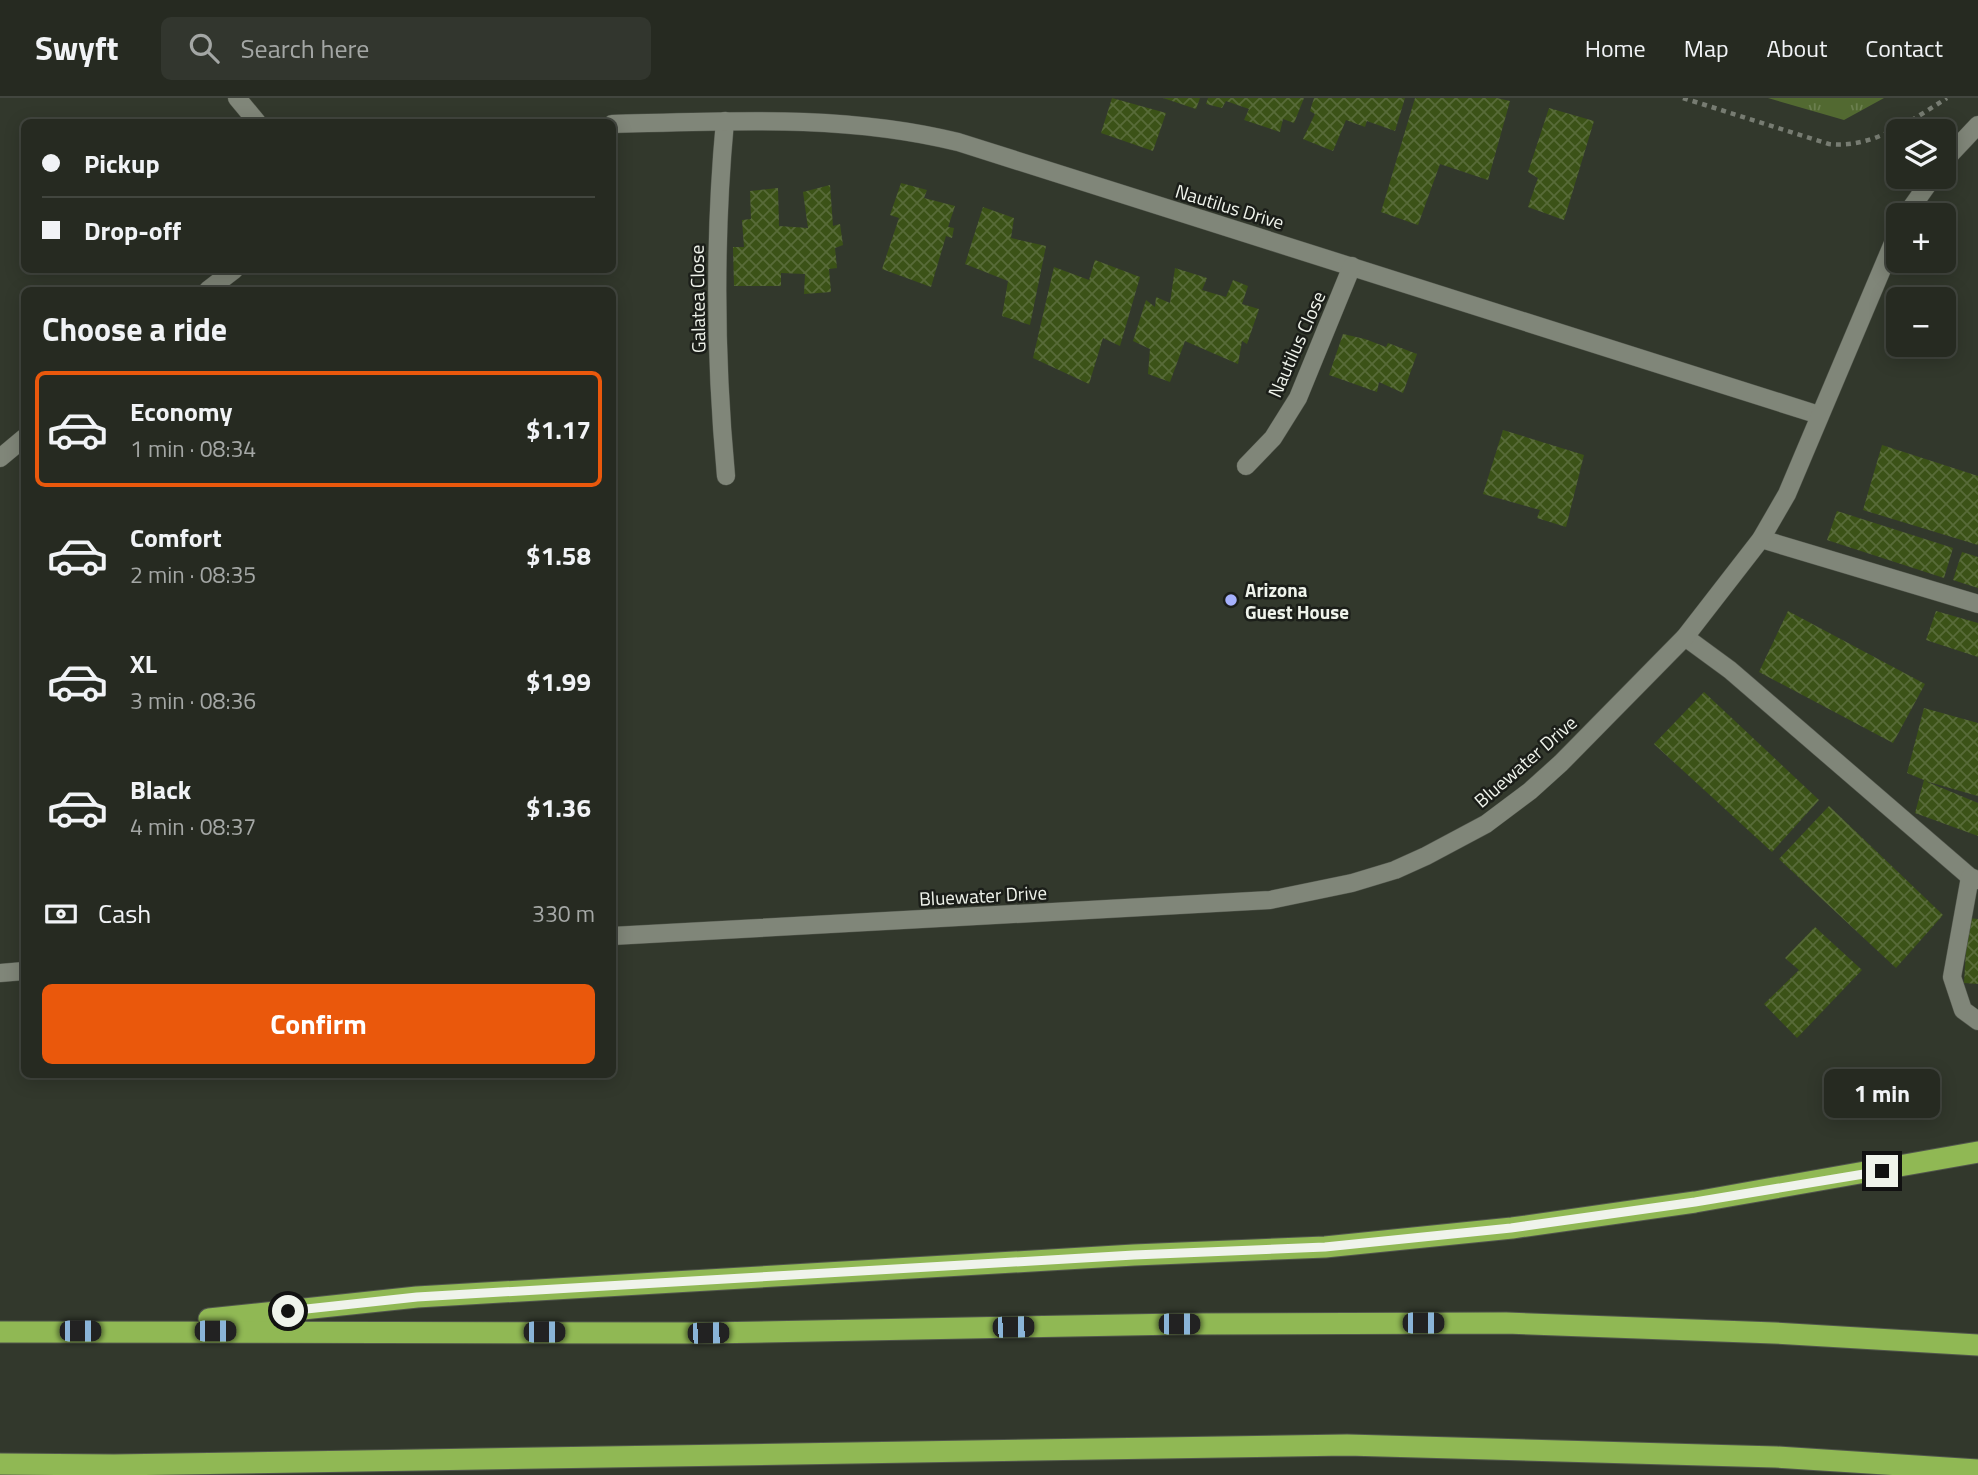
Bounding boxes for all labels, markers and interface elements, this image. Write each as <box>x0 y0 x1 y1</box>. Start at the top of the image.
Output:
search box <box>161 17 651 80</box>
text: Swyft <box>35 23 119 73</box>
icon: search <box>185 29 223 67</box>
text: Search here <box>241 29 369 68</box>
text: Home <box>1585 30 1646 66</box>
text: Map <box>1684 30 1729 66</box>
text: About <box>1767 30 1827 66</box>
text: Contact <box>1865 30 1943 66</box>
map controls <box>1886 119 1956 357</box>
button: layers <box>1886 119 1956 189</box>
text: Pickup <box>84 144 160 183</box>
street label: Nautilus Drive <box>1172 176 1288 236</box>
button: + <box>1886 203 1956 273</box>
text: Drop-off <box>84 211 181 250</box>
street label: Galatea Close <box>682 245 712 353</box>
street label: Nautilus Close <box>1260 286 1332 402</box>
button: − <box>1886 287 1956 357</box>
text: Choose a ride <box>42 305 227 353</box>
text: Economy <box>130 392 232 431</box>
icon: car <box>46 398 109 461</box>
text: $1.17 <box>526 410 591 449</box>
text: 1 min · 08:34 <box>130 431 256 466</box>
text: Comfort <box>130 518 222 557</box>
icon: car <box>46 524 109 587</box>
text: $1.58 <box>526 536 591 575</box>
text: 2 min · 08:35 <box>130 557 256 592</box>
place label: Arizona Guest House <box>1245 575 1349 626</box>
marker: Arizona Guest House <box>1223 592 1239 608</box>
text: XL <box>130 644 157 683</box>
icon: car <box>46 650 109 713</box>
text: $1.99 <box>526 662 591 701</box>
text: 3 min · 08:36 <box>130 683 256 718</box>
street label: Bluewater Drive <box>1467 708 1583 814</box>
text: Black <box>130 770 191 809</box>
icon: car <box>46 776 109 839</box>
text: $1.36 <box>526 788 591 827</box>
text: 4 min · 08:37 <box>130 809 256 844</box>
street label: Bluewater Drive <box>918 877 1048 913</box>
text: Cash <box>98 894 151 933</box>
icon: cash <box>42 895 80 933</box>
text: 330 m <box>532 896 595 931</box>
button: Confirm <box>42 984 595 1064</box>
callout: 1 min <box>1824 1070 1940 1118</box>
text: 1 min <box>1854 1076 1910 1111</box>
route end <box>1866 1155 1898 1187</box>
route start <box>272 1295 304 1327</box>
car <box>1403 1313 1445 1334</box>
car <box>1159 1314 1201 1335</box>
car <box>992 1316 1035 1338</box>
car <box>60 1321 102 1342</box>
car <box>195 1321 237 1342</box>
car <box>524 1322 566 1343</box>
car <box>687 1322 730 1344</box>

